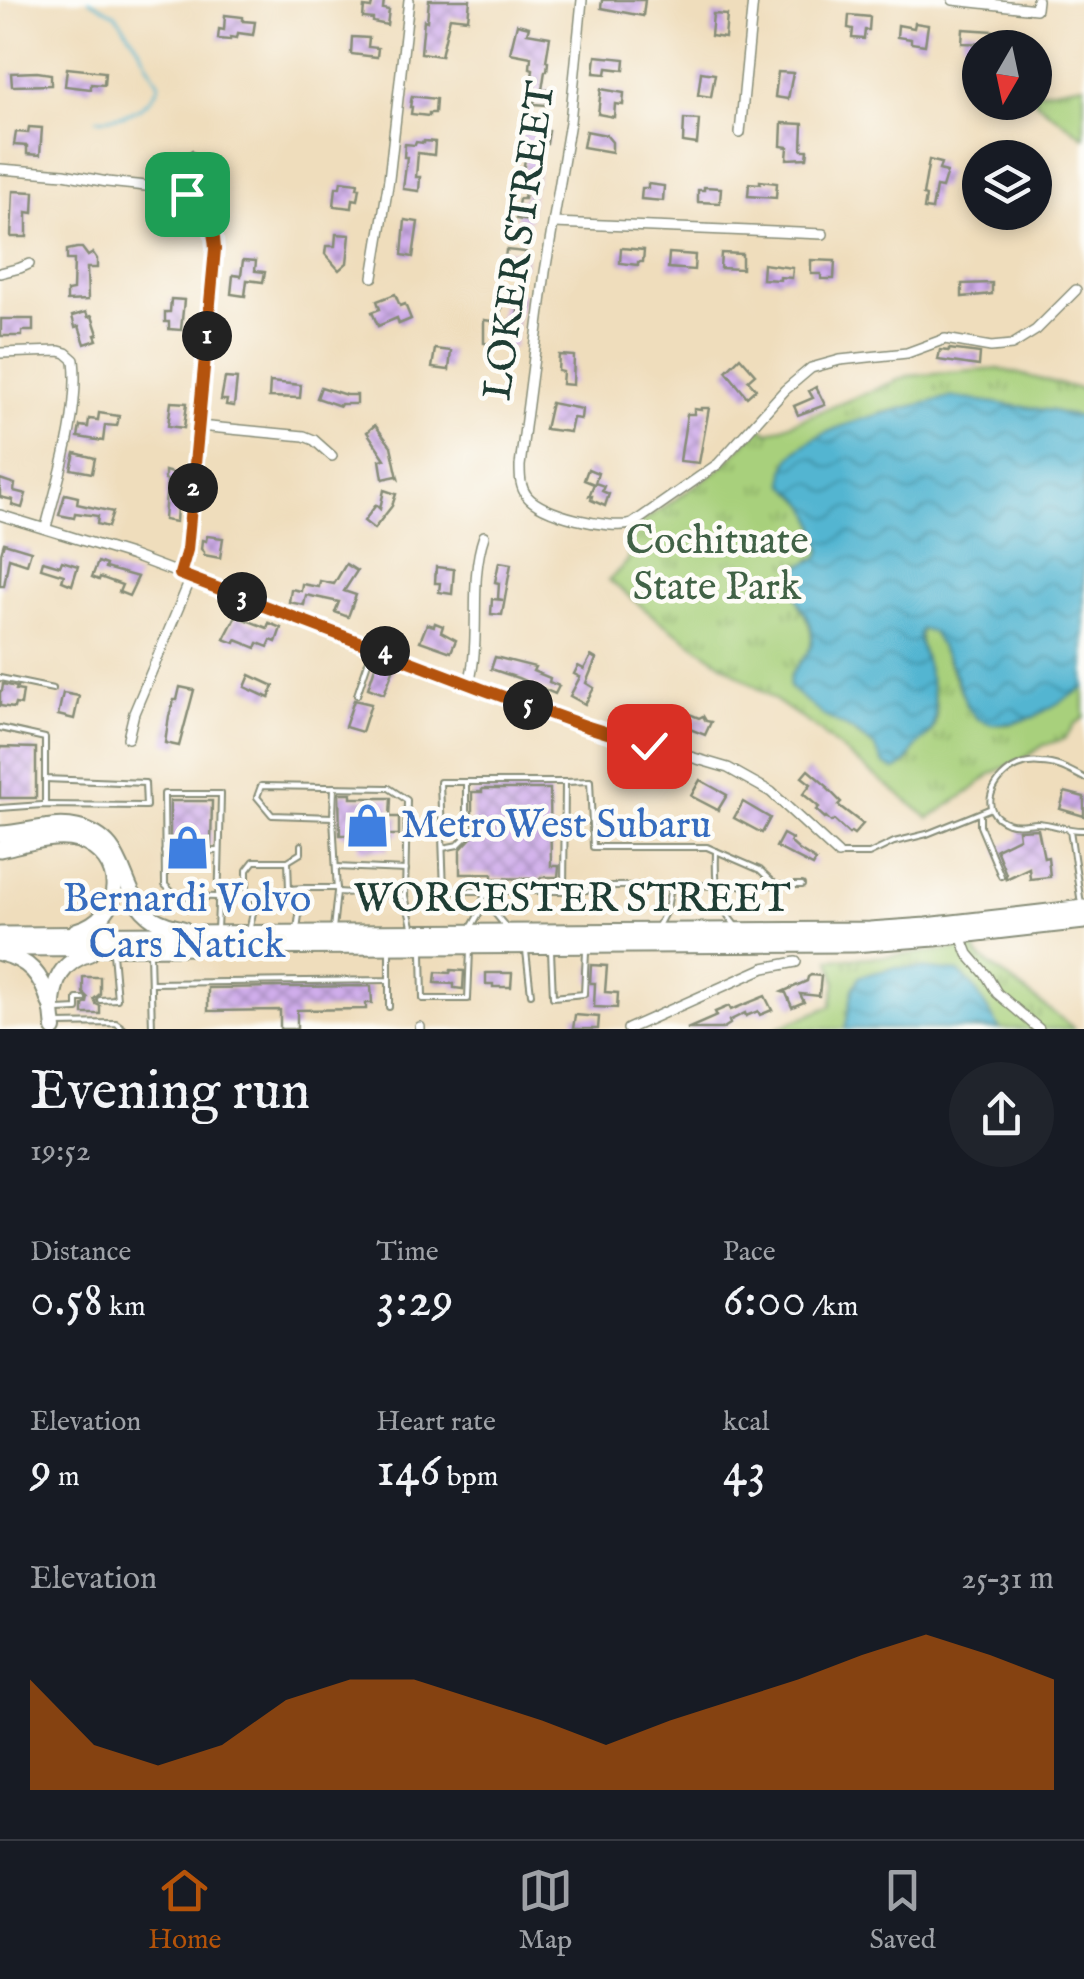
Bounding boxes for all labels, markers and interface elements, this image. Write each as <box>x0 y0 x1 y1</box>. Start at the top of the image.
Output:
north arrow <box>962 30 1052 120</box>
map controls <box>962 30 1052 230</box>
street label: LOKER STREET <box>473 78 569 404</box>
button: layers <box>962 140 1052 230</box>
pin <box>145 152 230 237</box>
icon: arrive <box>160 167 215 222</box>
pin: 1 <box>182 311 232 361</box>
text: 1 <box>202 318 212 353</box>
pin: 2 <box>168 463 218 513</box>
text: 2 <box>186 470 200 505</box>
park label: Cochituate State Park <box>625 517 809 614</box>
pin: 3 <box>217 572 267 622</box>
text: 3 <box>237 579 247 614</box>
pin: 4 <box>360 626 410 676</box>
text: 4 <box>378 633 392 668</box>
pin: 5 <box>503 680 553 730</box>
text: 5 <box>523 687 533 722</box>
pin <box>607 704 692 789</box>
icon: check <box>622 719 677 774</box>
place label: MetroWest Subaru <box>401 801 711 852</box>
shop icon: MetroWest Subaru <box>344 802 392 850</box>
shop icon: Bernardi Volvo Cars Natick <box>163 823 211 871</box>
place label: Bernardi Volvo Cars Natick <box>63 875 311 972</box>
street label: WORCESTER STREET <box>353 875 791 926</box>
text: Evening run <box>30 1058 310 1128</box>
button: share <box>949 1062 1054 1167</box>
text: 19:52 <box>30 1131 91 1172</box>
text: Distance <box>30 1235 131 1270</box>
text: Time <box>376 1235 439 1270</box>
text: Pace <box>723 1235 776 1270</box>
text: 0.58 <box>30 1270 103 1333</box>
text: 3:29 <box>376 1270 453 1333</box>
text: 6:00 <box>723 1270 806 1333</box>
text: km <box>103 1290 146 1325</box>
text: /km <box>806 1290 858 1325</box>
text: Elevation <box>30 1405 141 1440</box>
text: Heart rate <box>376 1405 496 1440</box>
text: kcal <box>723 1405 769 1440</box>
text: 9 <box>30 1440 52 1503</box>
text: 146 <box>376 1440 441 1503</box>
text: 43 <box>723 1440 766 1503</box>
text: m <box>52 1460 80 1495</box>
text: bpm <box>441 1460 498 1495</box>
text: Elevation <box>30 1559 157 1600</box>
text: 25–31 m <box>961 1559 1054 1600</box>
tab: Home <box>148 1863 221 1958</box>
tab: Map <box>518 1863 573 1958</box>
tab: Saved <box>869 1863 936 1958</box>

